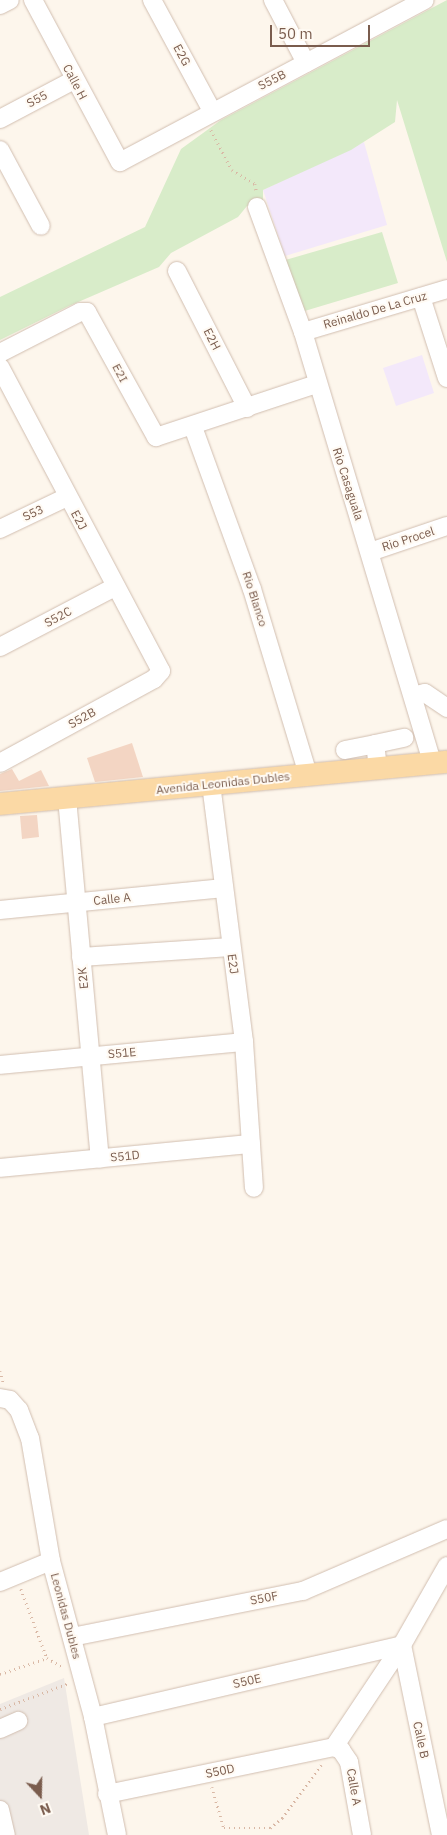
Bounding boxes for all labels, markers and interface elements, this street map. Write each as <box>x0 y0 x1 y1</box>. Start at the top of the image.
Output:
scale bar <box>272 15 372 47</box>
text: 50 m <box>278 24 313 43</box>
street label: E2G <box>170 42 194 68</box>
street label: Calle H <box>60 62 90 102</box>
street label: S55B <box>256 67 288 93</box>
street label: S55 <box>24 88 50 110</box>
street label: Reinaldo De La Cruz <box>322 288 428 332</box>
street label: E2H <box>200 326 224 352</box>
street label: E2I <box>109 361 131 385</box>
street label: Rio Casaguala <box>329 446 367 522</box>
street label: S53 <box>20 502 46 524</box>
street label: E2J <box>68 508 90 532</box>
street label: Rio Procel <box>380 524 436 554</box>
street label: Rio Blanco <box>239 570 271 628</box>
street label: S52C <box>42 604 74 630</box>
street label: S52B <box>66 705 98 731</box>
street label: Avenida Leonidas Dubles <box>155 769 291 797</box>
street label: Calle A <box>93 890 131 908</box>
street label: E2J <box>224 953 242 975</box>
street label: E2K <box>75 966 91 990</box>
street label: S51E <box>107 1045 137 1061</box>
street label: S51D <box>110 1147 140 1165</box>
street label: Leonidas Dubles <box>48 1571 84 1661</box>
street label: S50F <box>249 1588 279 1608</box>
street label: S50E <box>232 1671 262 1691</box>
street label: Calle B <box>410 1720 432 1760</box>
street label: S50D <box>204 1761 236 1781</box>
street label: Calle A <box>344 1767 364 1807</box>
north arrow <box>15 1770 65 1820</box>
text: N <box>37 1799 53 1819</box>

